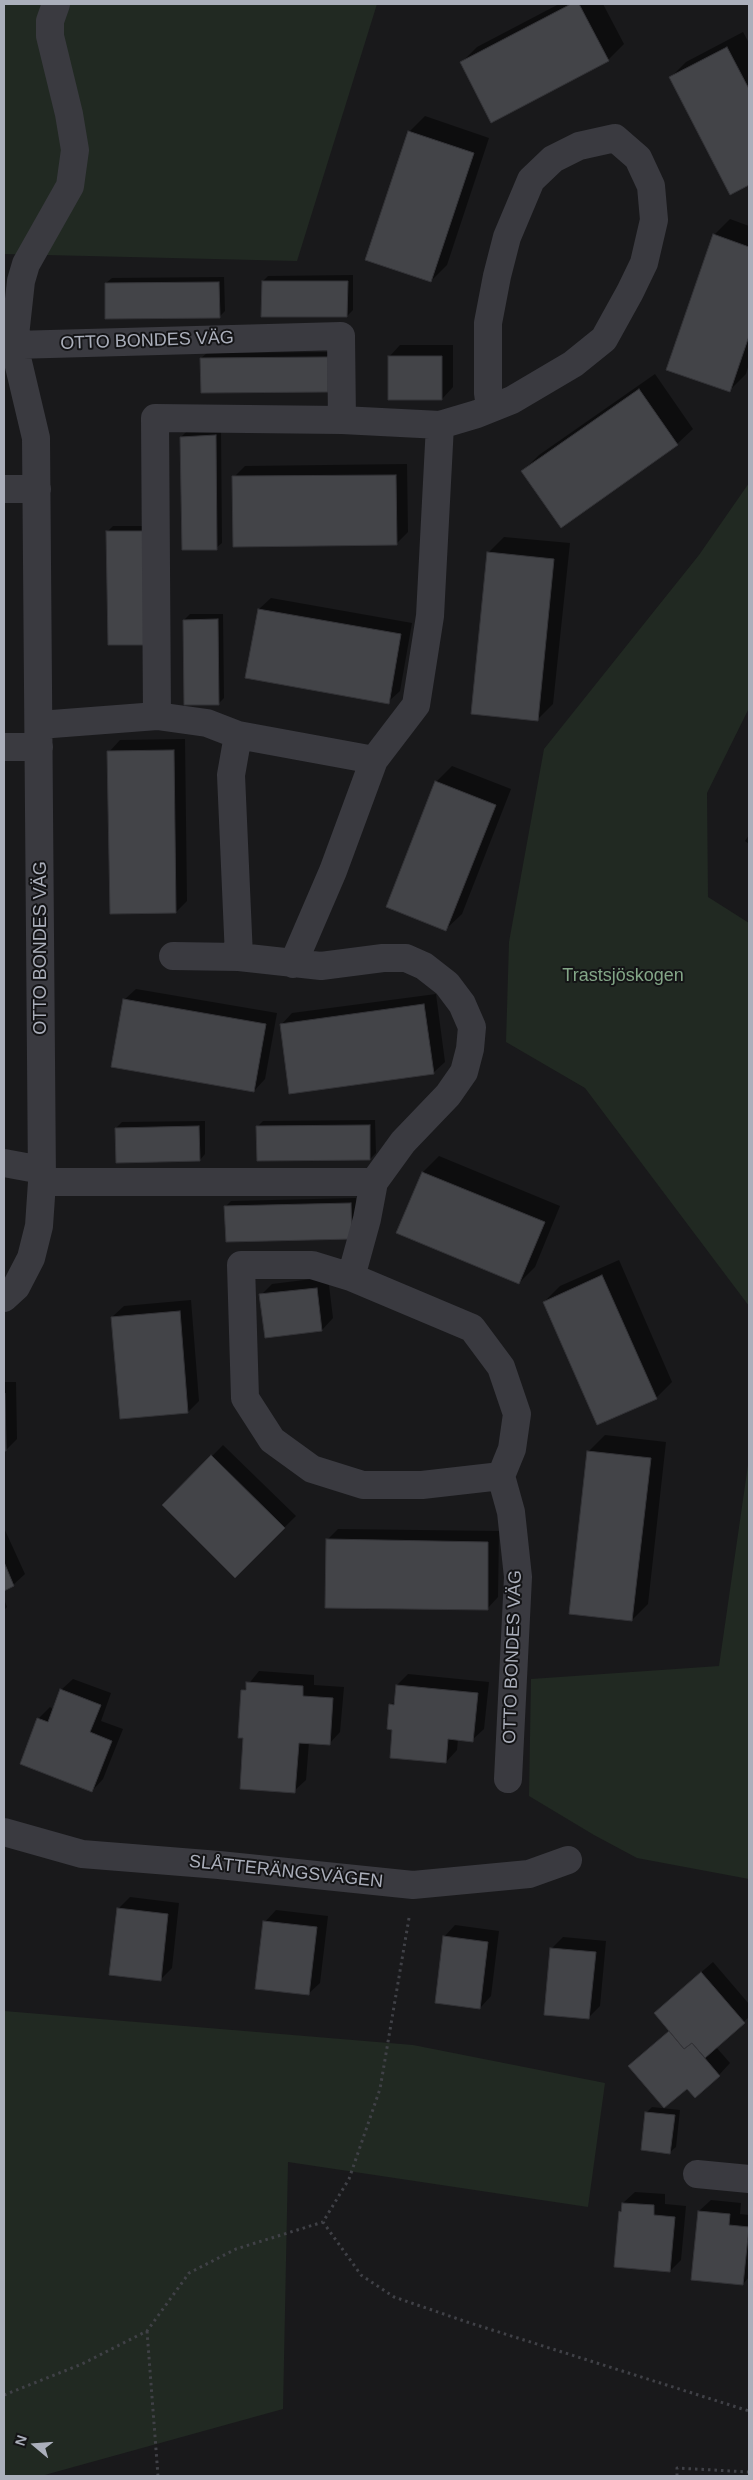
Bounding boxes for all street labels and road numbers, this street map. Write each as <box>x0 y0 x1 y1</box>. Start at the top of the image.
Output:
street label: OTTO BONDES VÄG <box>60 327 234 355</box>
street label: OTTO BONDES VÄG <box>30 861 52 1035</box>
street label: OTTO BONDES VÄG <box>499 1570 527 1744</box>
street label: SLÅTTERÄNGSVÄGEN <box>188 1851 384 1893</box>

